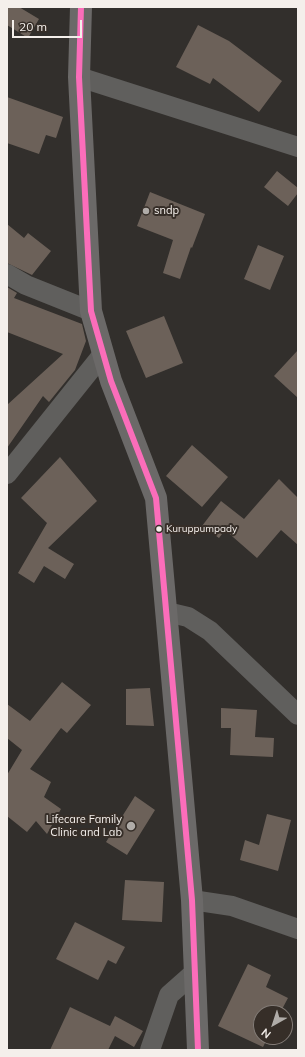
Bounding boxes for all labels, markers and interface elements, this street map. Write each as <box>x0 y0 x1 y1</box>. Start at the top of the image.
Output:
scale bar <box>14 12 84 38</box>
text: 20 m <box>19 19 47 34</box>
place label: sndp <box>154 204 179 218</box>
marker: sndp <box>141 206 151 216</box>
place label: Kuruppumpady <box>166 523 237 535</box>
marker: Kuruppumpady <box>154 524 164 534</box>
place label: Lifecare Family Clinic and Lab <box>46 813 122 839</box>
marker: Lifecare Family Clinic and Lab <box>125 820 137 832</box>
north arrow <box>253 1005 293 1045</box>
text: N <box>258 1025 274 1042</box>

